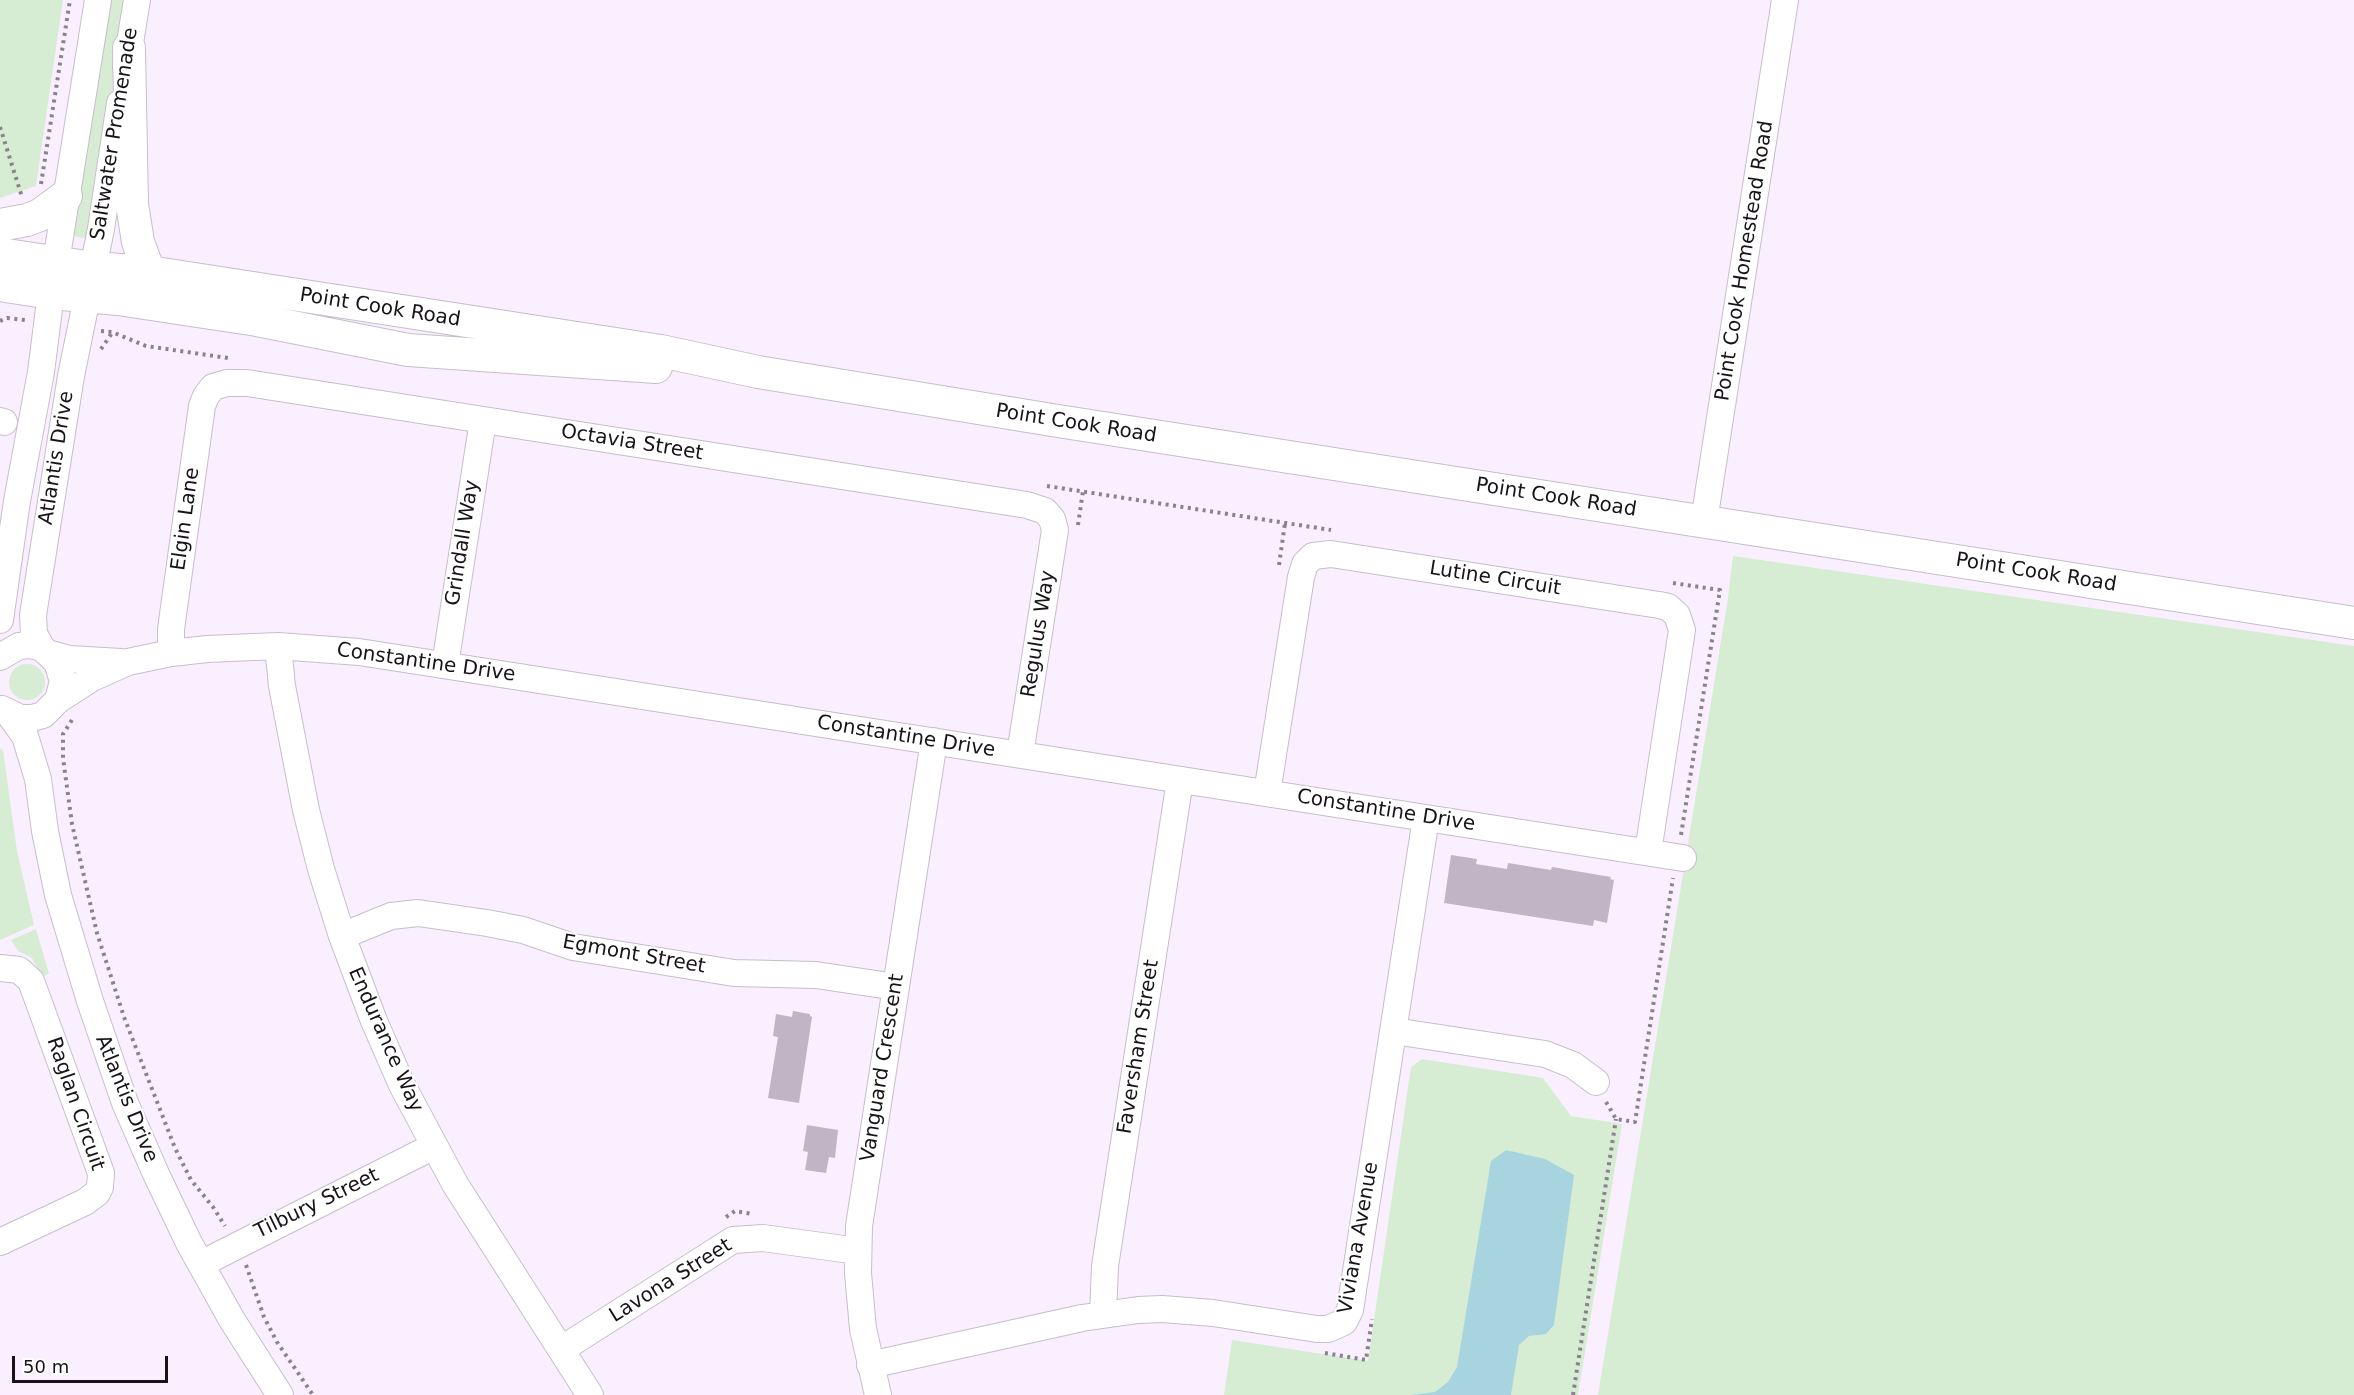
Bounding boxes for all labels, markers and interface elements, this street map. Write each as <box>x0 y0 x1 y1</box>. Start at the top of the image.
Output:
street label: Saltwater Promenade <box>86 26 144 242</box>
street label: Point Cook Homestead Road <box>1711 119 1779 403</box>
street label: Point Cook Road <box>298 283 462 333</box>
street label: Atlantis Drive <box>35 389 79 527</box>
street label: Point Cook Road <box>994 399 1158 449</box>
street label: Octavia Street <box>559 420 705 466</box>
street label: Elgin Lane <box>167 466 205 572</box>
street label: Point Cook Road <box>1474 473 1638 523</box>
street label: Grindall Way <box>441 478 485 608</box>
street label: Point Cook Road <box>1954 548 2118 598</box>
street label: Lutine Circuit <box>1428 557 1562 601</box>
street label: Regulus Way <box>1017 569 1061 699</box>
street label: Constantine Drive <box>335 639 517 687</box>
street label: Constantine Drive <box>815 711 997 763</box>
street label: Constantine Drive <box>1295 785 1477 837</box>
street label: Egmont Street <box>561 931 707 979</box>
street label: Faversham Street <box>1113 958 1165 1136</box>
street label: Endurance Way <box>342 964 428 1116</box>
street label: Vanguard Crescent <box>856 972 910 1164</box>
street label: Atlantis Drive <box>90 1032 162 1166</box>
street label: Raglan Circuit <box>41 1034 109 1174</box>
street label: Viviana Avenue <box>1334 1160 1384 1316</box>
street label: Tilbury Street <box>251 1164 383 1244</box>
street label: Lavona Street <box>605 1234 737 1328</box>
scale bar <box>15 1344 171 1382</box>
text: 50 m <box>23 1356 69 1377</box>

